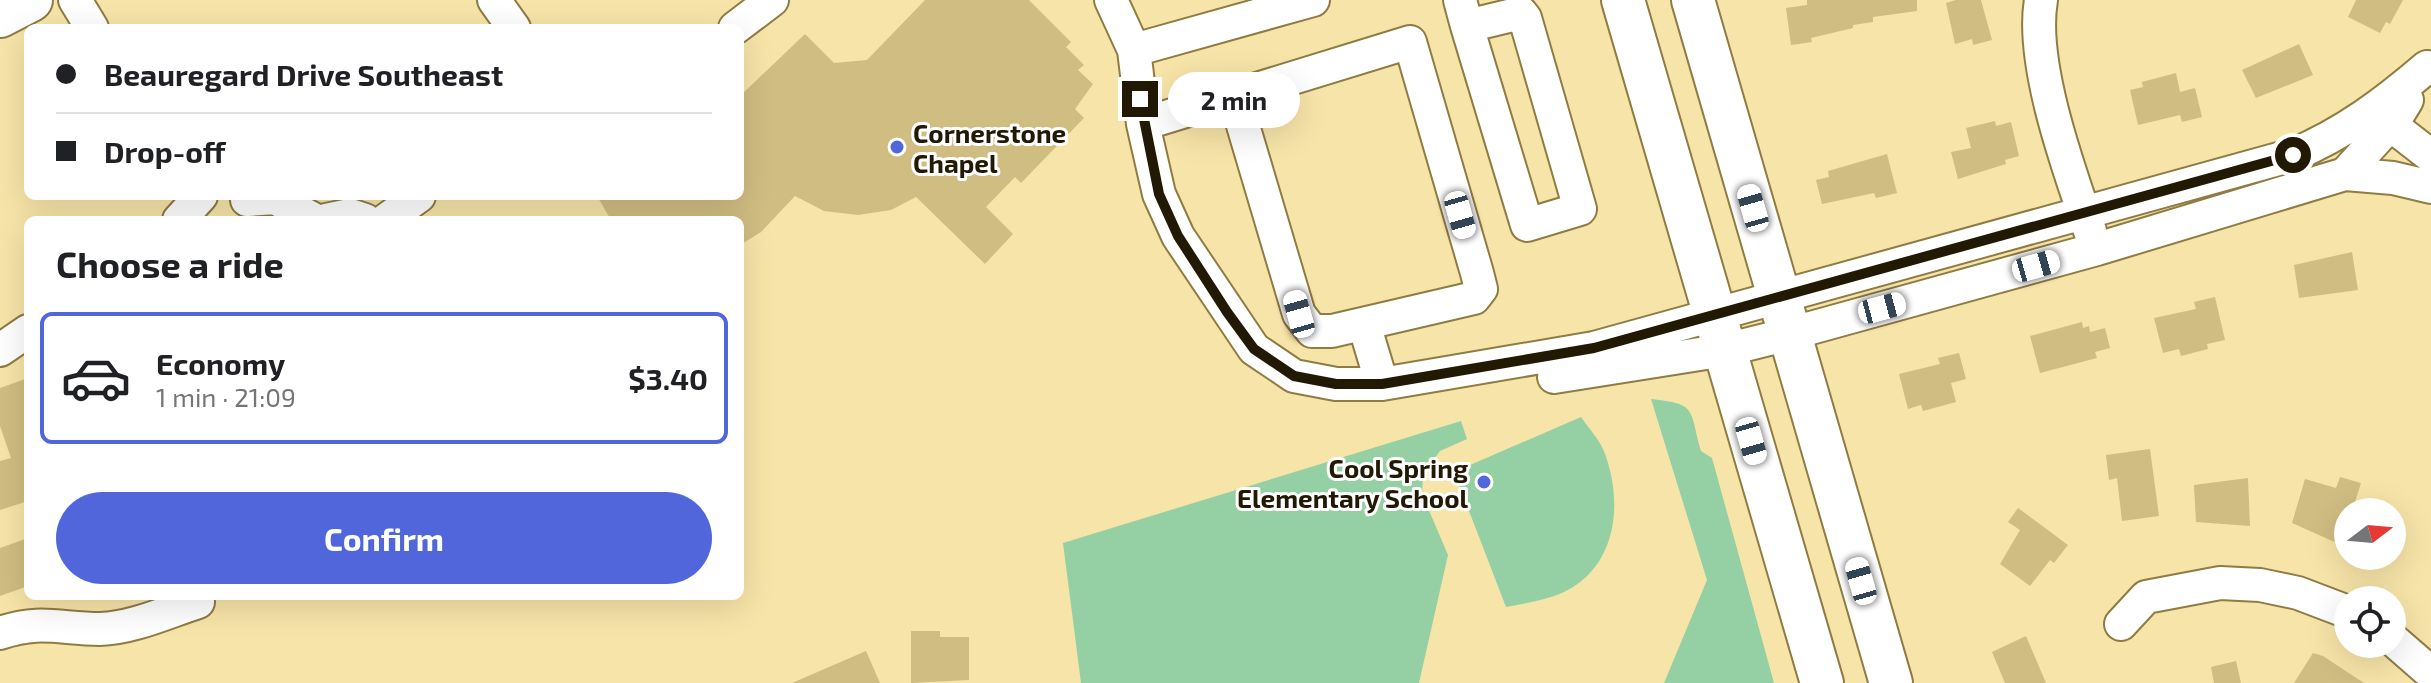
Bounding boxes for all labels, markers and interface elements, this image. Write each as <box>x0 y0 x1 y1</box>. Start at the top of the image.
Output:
text: Beauregard Drive Southeast <box>104 56 503 92</box>
callout: 2 min <box>1168 71 1300 127</box>
route end <box>1122 81 1158 117</box>
text: 2 min <box>1201 84 1267 115</box>
place label: Cornerstone Chapel <box>913 117 1066 178</box>
text: Drop-off <box>104 133 226 169</box>
route start <box>2275 137 2311 173</box>
marker: Cornerstone Chapel <box>888 138 906 156</box>
car <box>1735 182 1771 234</box>
car <box>1442 189 1478 241</box>
text: Choose a ride <box>56 242 284 285</box>
car <box>2010 248 2062 284</box>
car <box>1281 288 1317 340</box>
car <box>1856 290 1908 326</box>
icon: car <box>60 342 132 414</box>
text: Economy <box>156 345 285 381</box>
text: $3.40 <box>628 360 708 396</box>
text: 1 min · 21:09 <box>156 381 296 412</box>
car <box>1733 415 1769 467</box>
place label: Cool Spring Elementary School <box>1237 452 1468 514</box>
marker: Cool Spring Elementary School <box>1475 473 1493 491</box>
button: Confirm <box>56 492 712 584</box>
north arrow <box>2334 498 2406 570</box>
map controls <box>2334 498 2406 658</box>
car <box>1843 555 1879 607</box>
button: locate <box>2334 586 2406 658</box>

